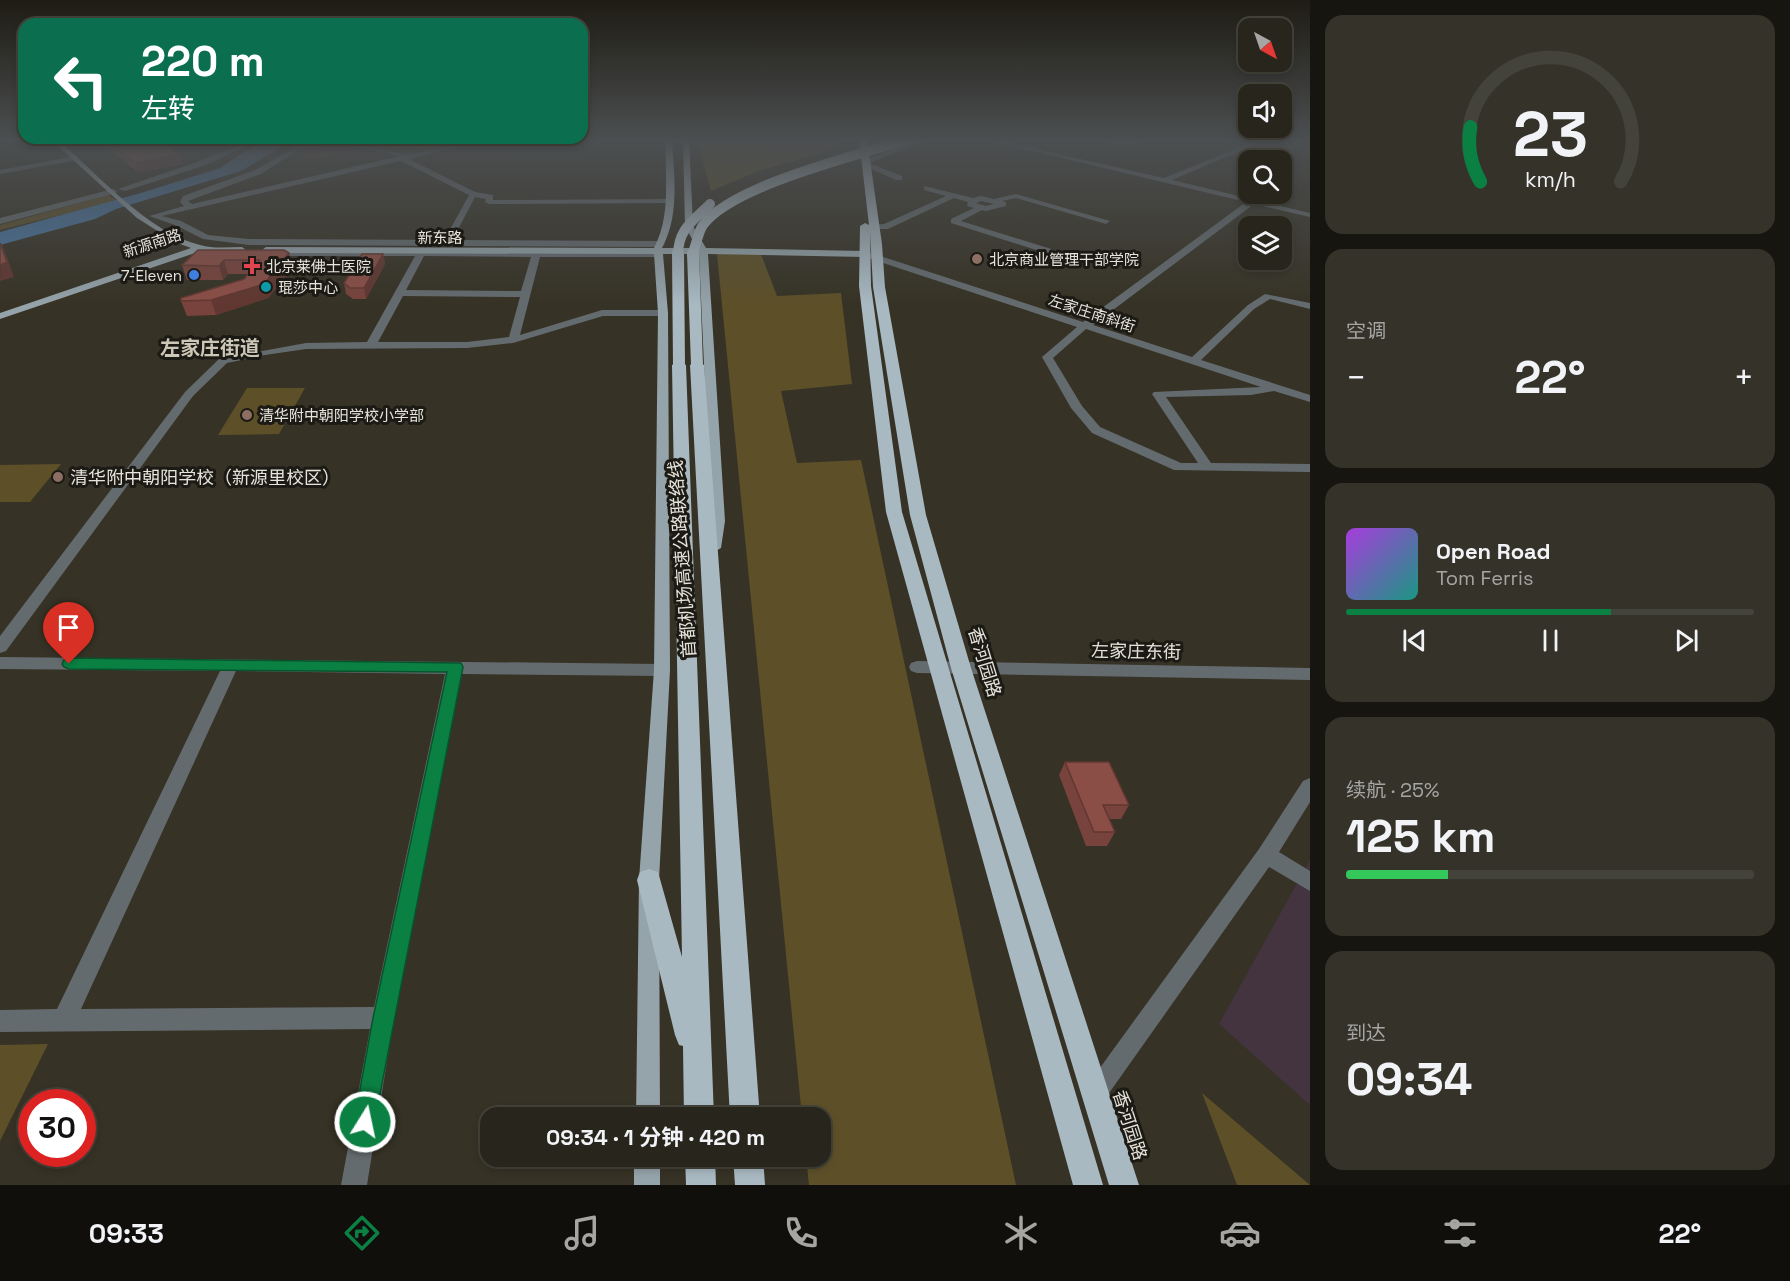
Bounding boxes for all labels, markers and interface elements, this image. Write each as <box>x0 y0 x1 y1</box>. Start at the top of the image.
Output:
north arrow <box>1238 18 1292 72</box>
map controls <box>1238 18 1292 270</box>
text: 220 m <box>141 35 265 88</box>
icon: left <box>42 42 120 120</box>
button: sound <box>1238 84 1292 138</box>
text: 左转 <box>141 91 195 126</box>
text: 23 <box>1512 95 1587 174</box>
button: search <box>1238 150 1292 204</box>
text: km/h <box>1524 166 1576 193</box>
button: layers <box>1238 216 1292 270</box>
street label: 新源南路 <box>121 225 183 261</box>
street label: 新东路 <box>417 228 463 247</box>
place label: 北京商业管理干部学院 <box>989 250 1139 269</box>
marker: 北京商业管理干部学院 <box>970 252 984 266</box>
marker: 北京莱佛士医院 <box>243 257 261 275</box>
place label: 北京莱佛士医院 <box>266 257 371 276</box>
place label: 7-Eleven <box>121 266 182 285</box>
marker: 7-Eleven <box>187 268 201 282</box>
place label: 琨莎中心 <box>278 278 338 297</box>
marker: 琨莎中心 <box>259 280 273 294</box>
street label: 左家庄南斜街 <box>1046 290 1138 336</box>
text: 空调 <box>1346 318 1386 344</box>
district label: 左家庄街道 <box>160 335 260 361</box>
text: 22° <box>1514 349 1586 406</box>
text: − <box>1346 357 1366 399</box>
text: + <box>1734 357 1754 399</box>
place label: 清华附中朝阳学校小学部 <box>259 406 424 425</box>
marker: 清华附中朝阳学校小学部 <box>240 408 254 422</box>
street label: 首都机场高速公路联络线 <box>664 459 700 659</box>
place label: 清华附中朝阳学校（新源里校区） <box>70 466 340 489</box>
marker: 清华附中朝阳学校（新源里校区） <box>51 470 65 484</box>
text: Open Road <box>1436 537 1551 565</box>
text: Tom Ferris <box>1436 565 1534 591</box>
pin <box>43 602 94 664</box>
icon: arrive <box>52 611 85 644</box>
street label: 香河园路 <box>963 624 1007 700</box>
icon: previous <box>1398 624 1431 657</box>
icon: pause <box>1534 624 1567 657</box>
icon: next <box>1670 624 1703 657</box>
street label: 左家庄东街 <box>1091 639 1181 663</box>
text: 续航 · 25% <box>1346 777 1440 803</box>
text: 125 km <box>1346 808 1495 865</box>
text: 到达 <box>1346 1020 1386 1046</box>
text: 09:34 <box>1346 1051 1472 1108</box>
street label: 香河园路 <box>1108 1087 1152 1163</box>
speed limit sign: 30 <box>18 1089 96 1167</box>
position arrow <box>333 1090 397 1154</box>
text: 09:34 · 1 分钟 · 420 m <box>546 1123 765 1151</box>
icon: directions <box>341 1212 383 1254</box>
icon: music <box>561 1212 603 1254</box>
icon: phone <box>780 1212 822 1254</box>
icon: climate <box>1000 1212 1042 1254</box>
icon: car <box>1219 1212 1261 1254</box>
icon: filters <box>1439 1212 1481 1254</box>
text: 09:33 <box>89 1216 164 1251</box>
text: 22° <box>1658 1216 1701 1251</box>

